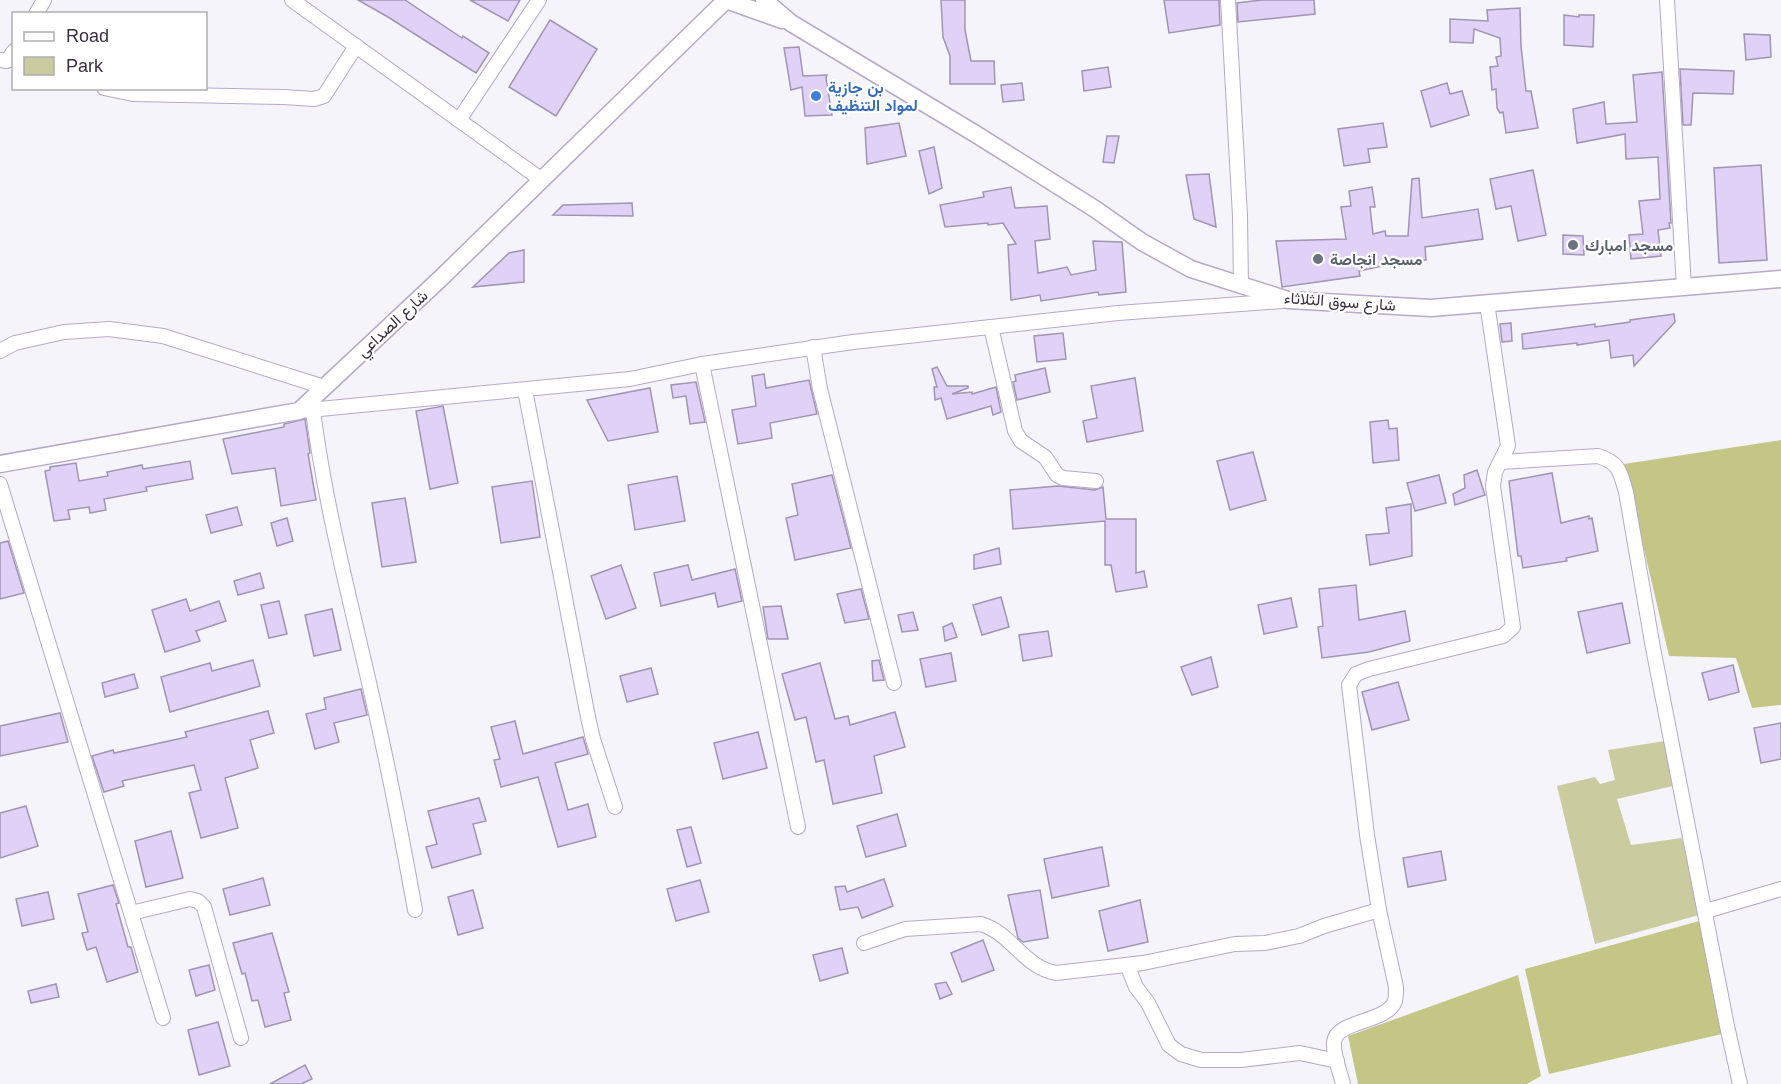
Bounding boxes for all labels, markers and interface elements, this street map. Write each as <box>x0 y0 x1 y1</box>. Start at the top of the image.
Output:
legend <box>12 12 207 90</box>
text: Road <box>66 26 109 46</box>
text: Park <box>66 56 104 76</box>
place label: بن جازية لمواد التنظيف <box>828 79 918 116</box>
marker: بن جازية لمواد التنظيف <box>809 89 823 103</box>
place label: مسجد امبارك <box>1585 237 1673 256</box>
marker: مسجد امبارك <box>1566 238 1580 252</box>
place label: مسجد انجاصة <box>1330 251 1423 269</box>
marker: مسجد انجاصة <box>1311 252 1325 266</box>
street label: شارع الصداعي <box>354 287 434 364</box>
street label: شارع سوق الثلاثاء <box>1283 289 1396 317</box>

